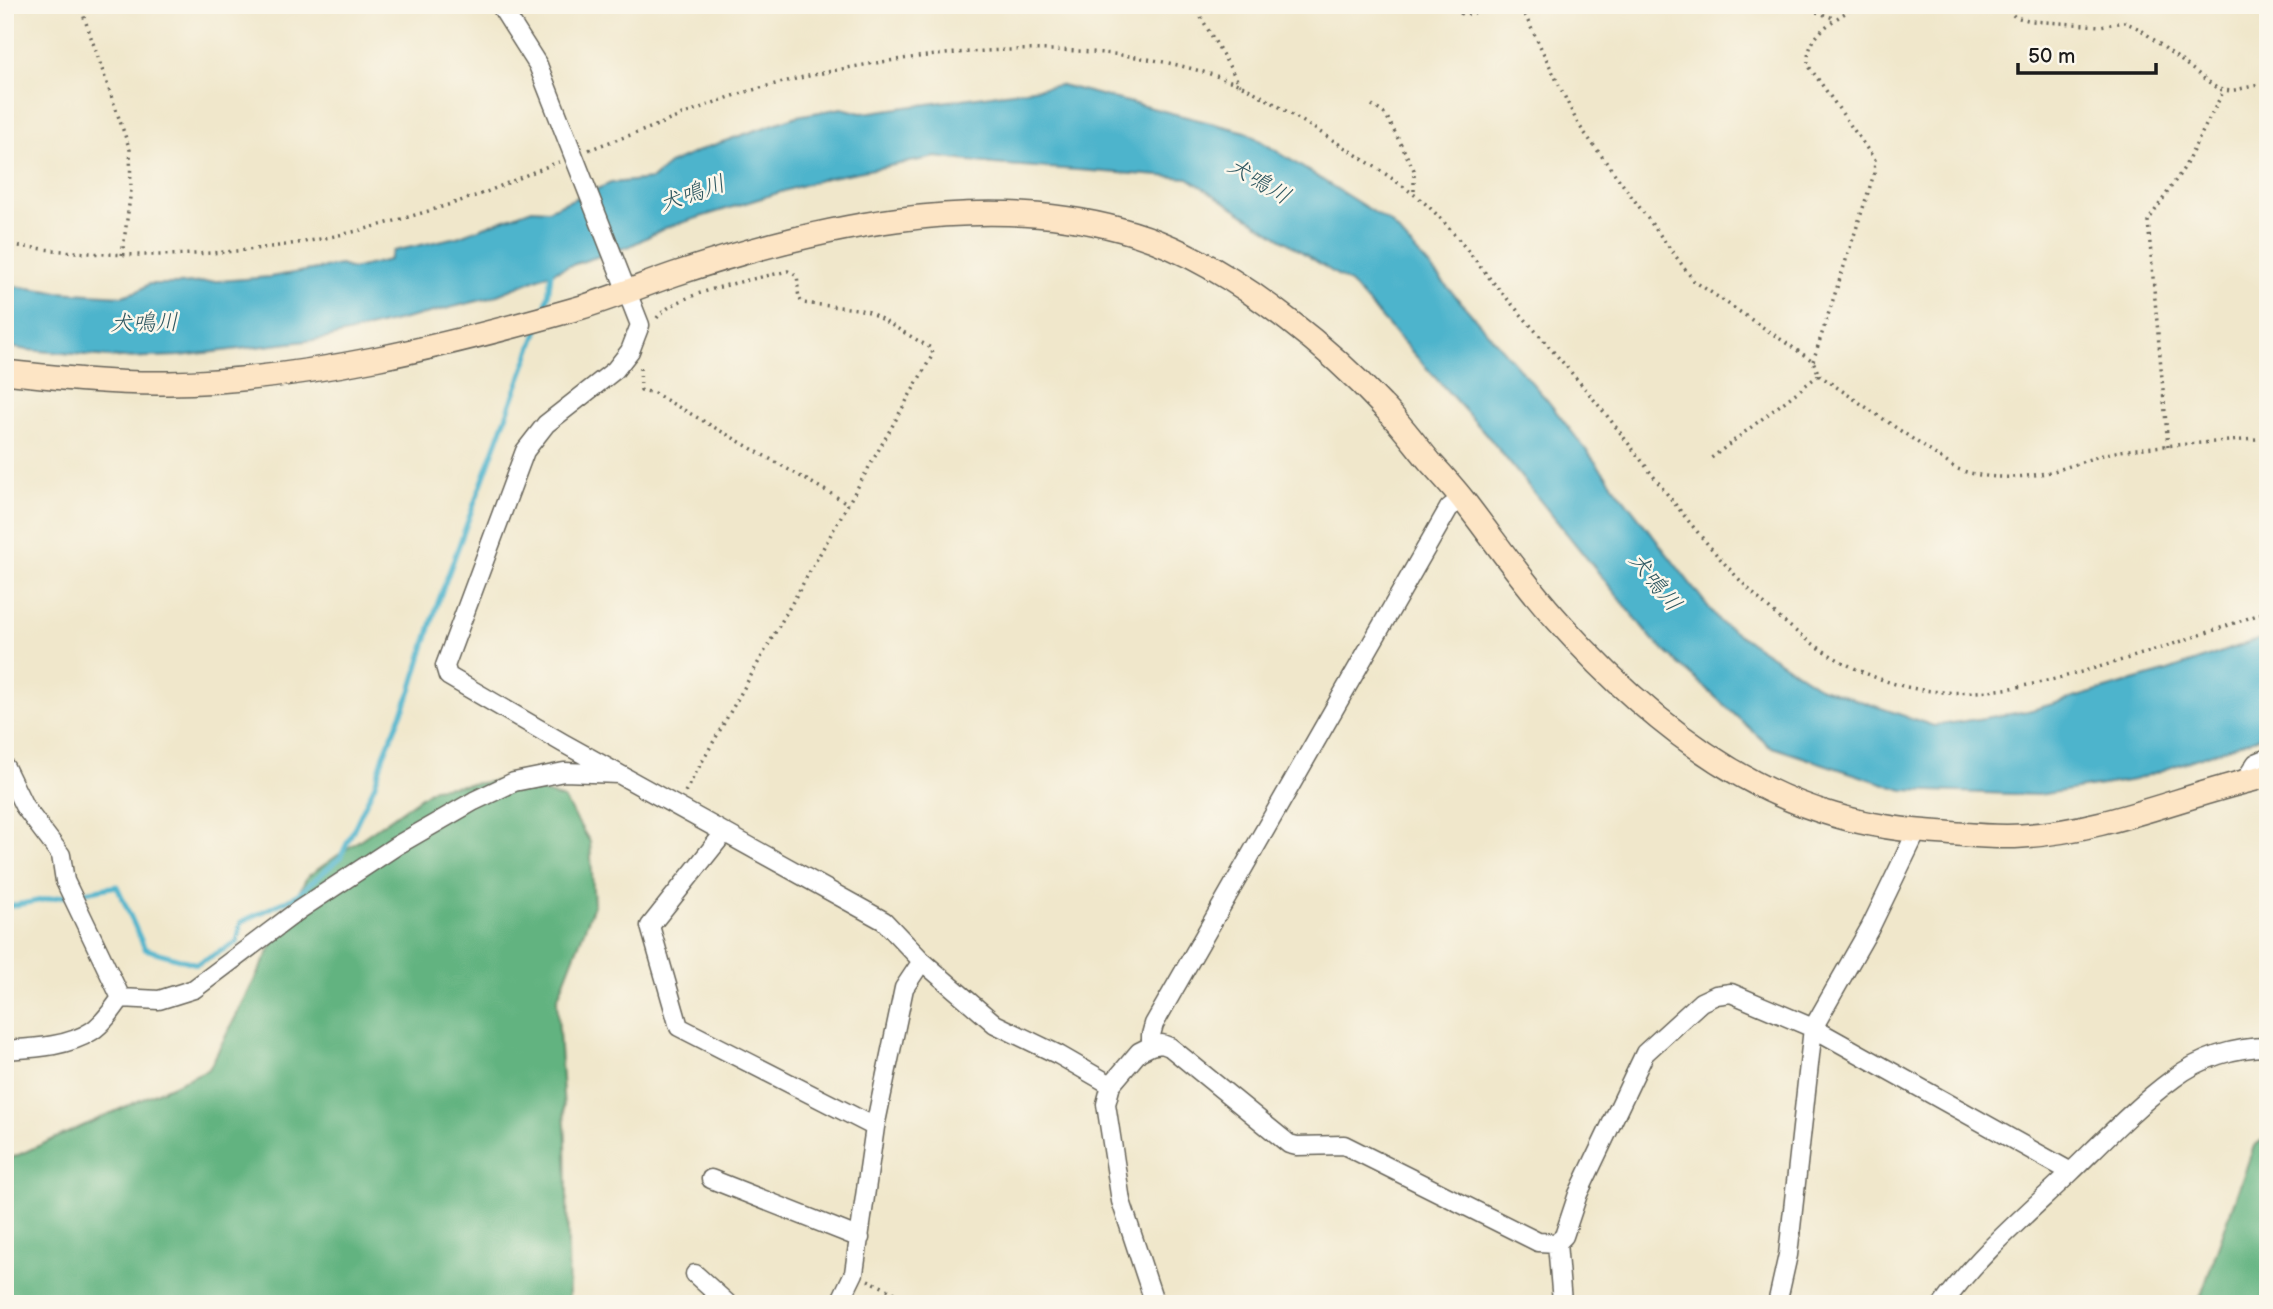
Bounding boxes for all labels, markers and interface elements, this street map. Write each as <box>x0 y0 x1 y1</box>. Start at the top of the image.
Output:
scale bar <box>2018 32 2156 76</box>
text: 50 m <box>2028 44 2075 69</box>
water label: 犬鳴川 <box>1222 151 1296 211</box>
water label: 犬鳴川 <box>655 170 729 218</box>
water label: 犬鳴川 <box>109 308 179 338</box>
water label: 犬鳴川 <box>1622 546 1688 618</box>

